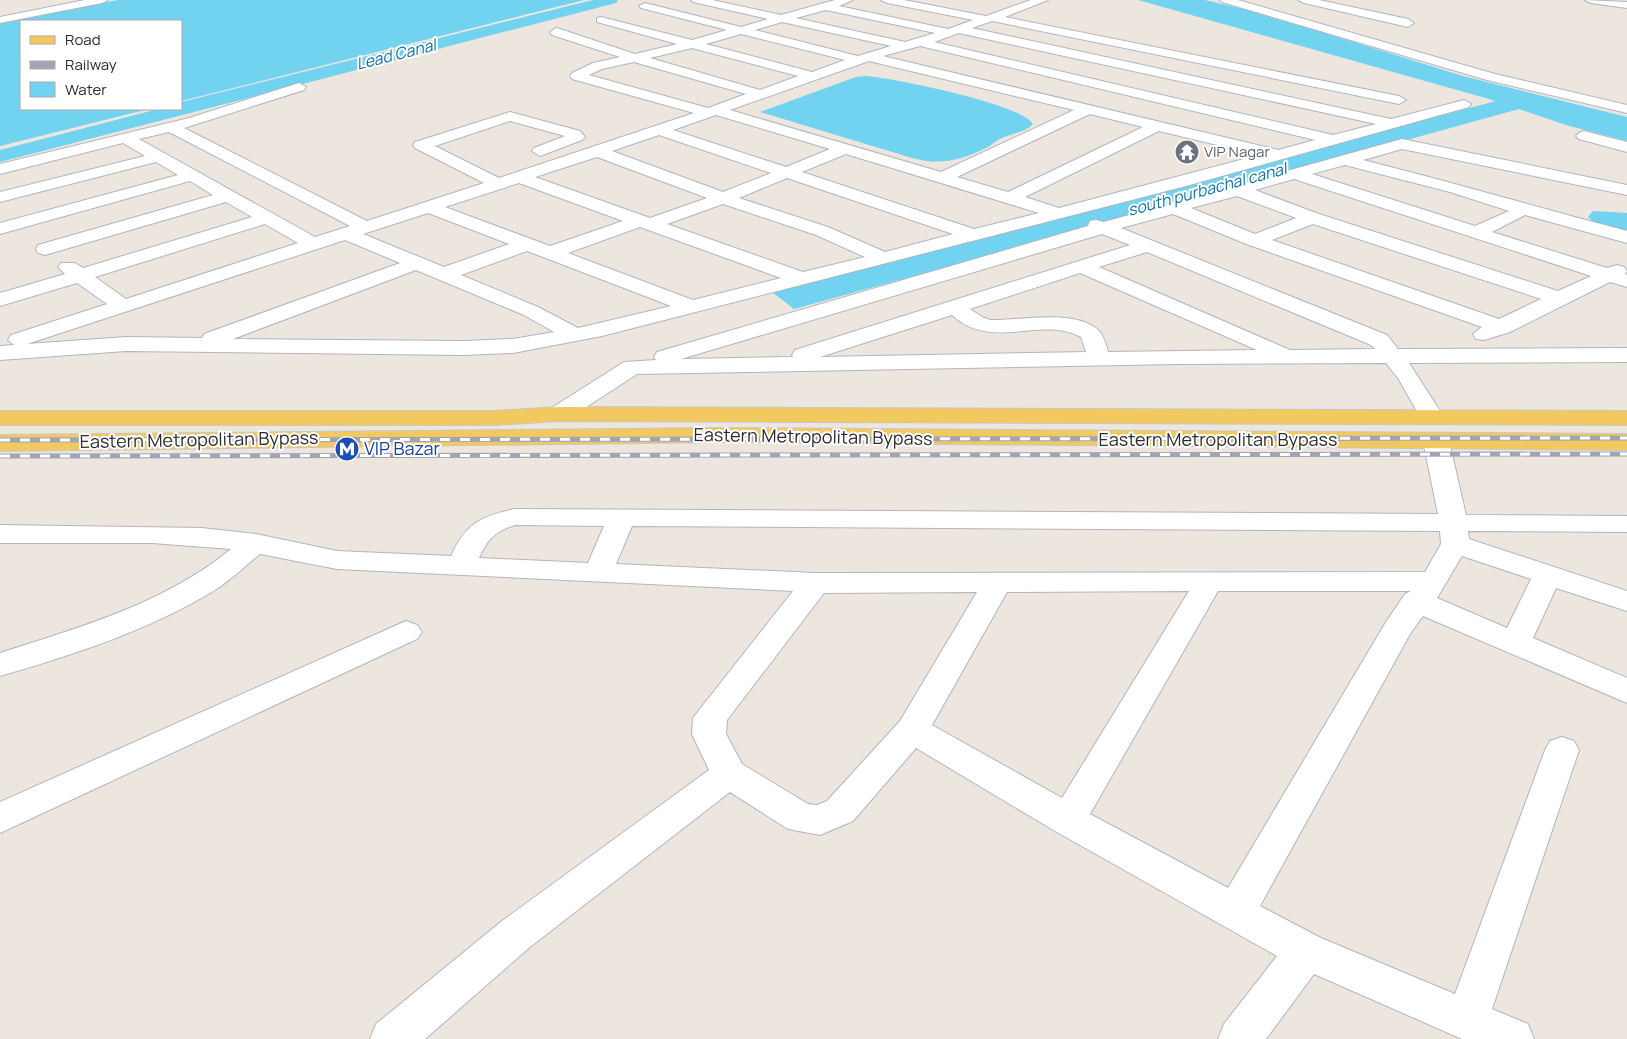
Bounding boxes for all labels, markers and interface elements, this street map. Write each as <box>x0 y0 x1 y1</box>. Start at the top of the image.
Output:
legend <box>20 20 182 110</box>
text: Road <box>65 29 101 50</box>
water label: Lead Canal <box>354 33 440 75</box>
text: Railway <box>65 54 117 75</box>
text: Water <box>65 79 107 100</box>
temple icon: VIP Nagar <box>1174 139 1200 165</box>
place label: VIP Nagar <box>1204 141 1270 162</box>
water label: south purbachal canal <box>1125 157 1291 221</box>
street label: Eastern Metropolitan Bypass <box>693 422 933 450</box>
street label: Eastern Metropolitan Bypass <box>79 425 319 453</box>
street label: Eastern Metropolitan Bypass <box>1099 427 1337 451</box>
metro station icon: VIP Bazar <box>334 436 360 462</box>
place label: VIP Bazar <box>364 436 441 460</box>

